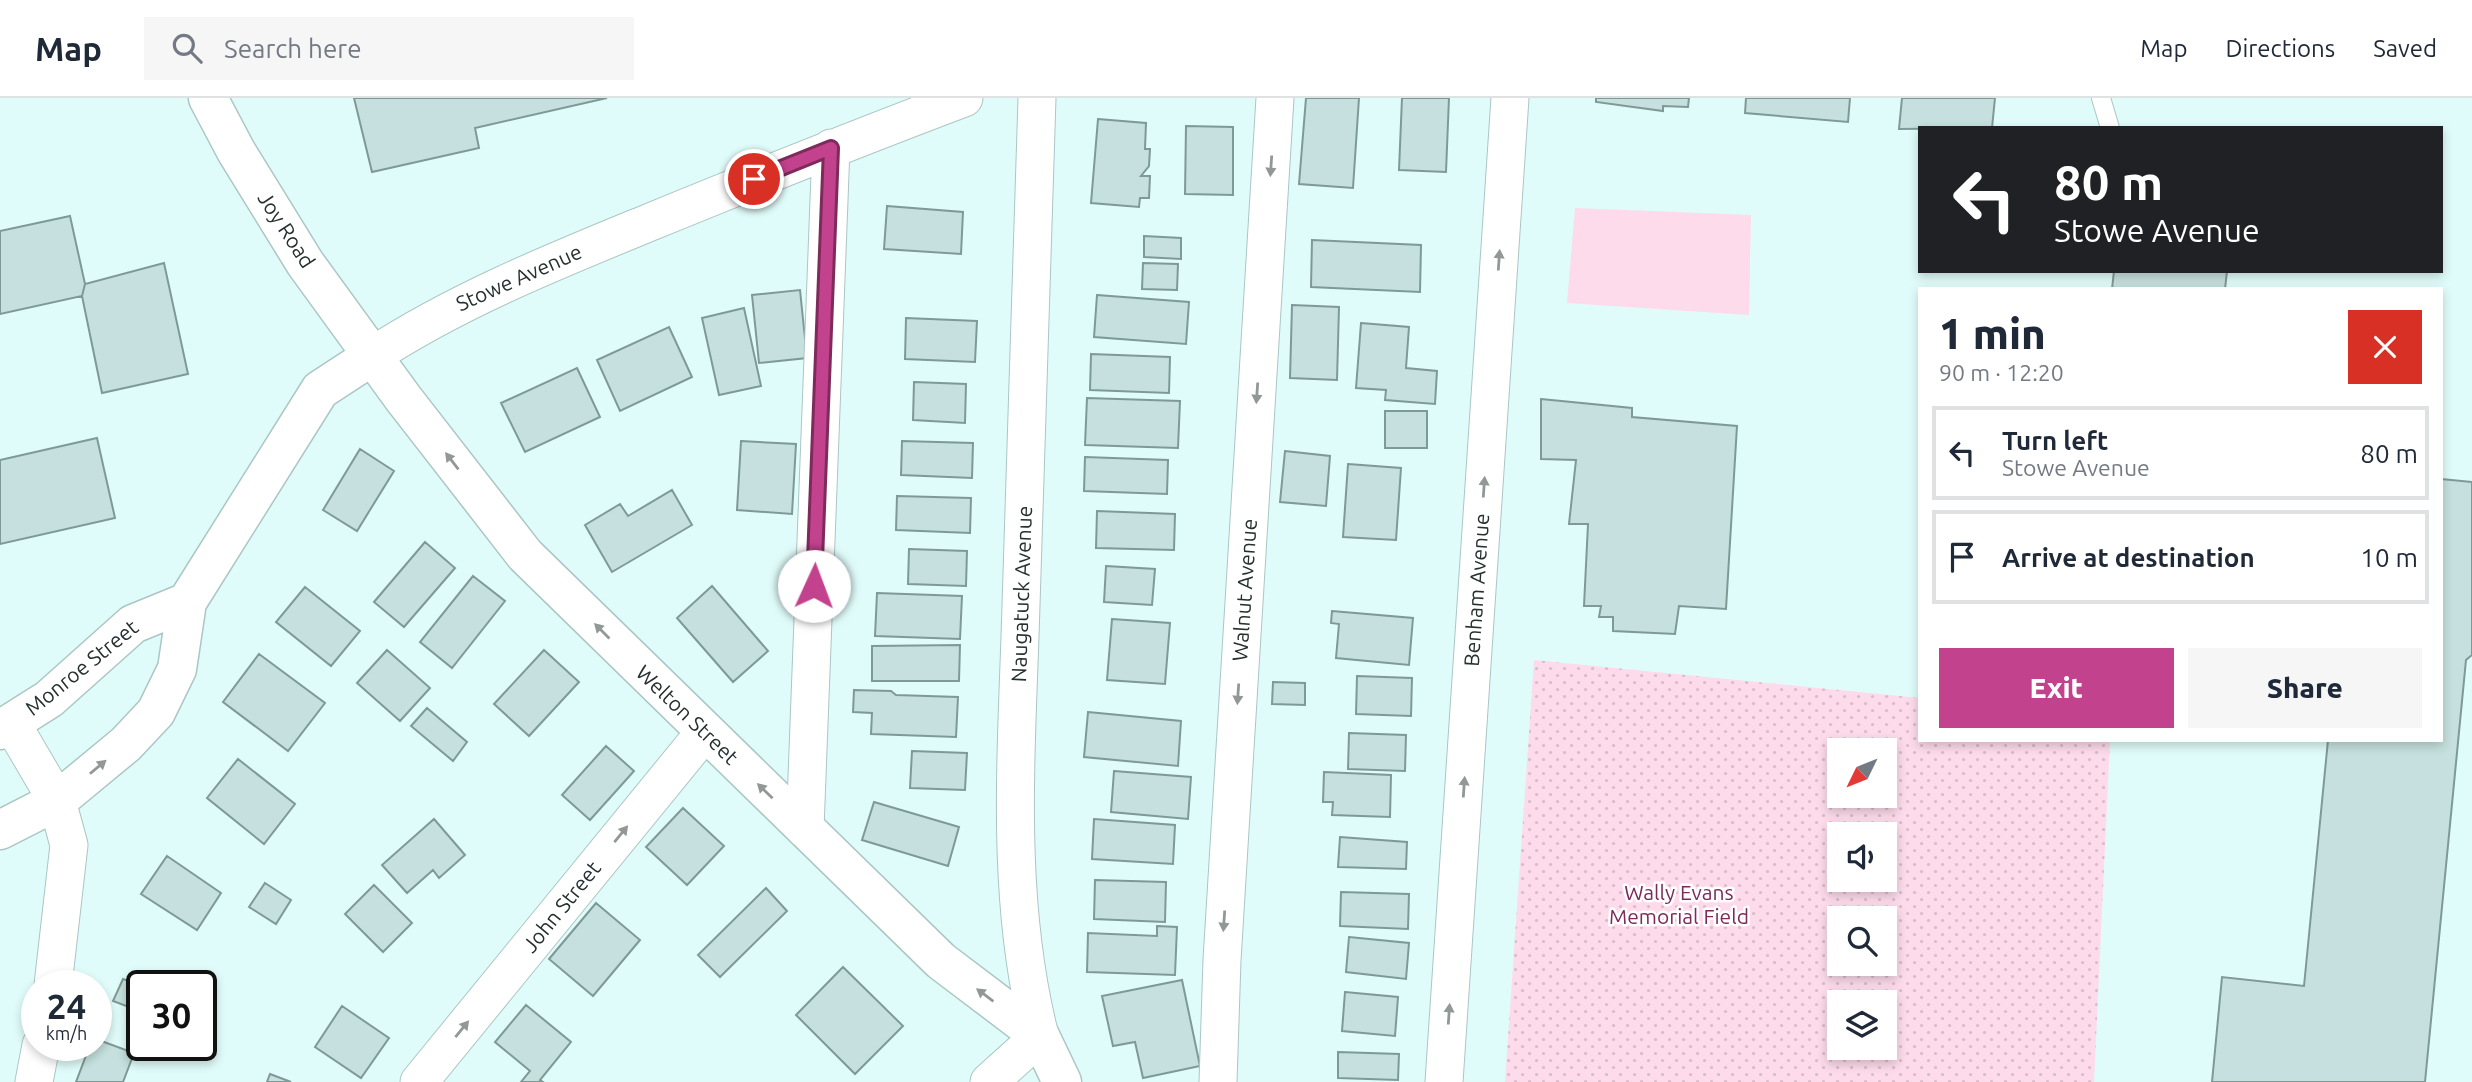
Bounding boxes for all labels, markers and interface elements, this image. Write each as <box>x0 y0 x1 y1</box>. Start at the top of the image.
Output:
search box <box>144 17 634 80</box>
icon: search <box>168 29 206 67</box>
text: Map <box>35 30 102 67</box>
text: Search here <box>224 34 362 63</box>
text: Map <box>2140 35 2187 62</box>
text: Directions <box>2225 35 2335 62</box>
text: Saved <box>2373 35 2437 62</box>
pin <box>724 149 784 209</box>
icon: left <box>1939 154 2030 245</box>
text: 80 m <box>2054 154 2163 209</box>
one-way arrow <box>1265 155 1276 177</box>
icon: arrive <box>735 160 773 198</box>
street label: Joy Road <box>253 187 320 272</box>
text: Stowe Avenue <box>2054 212 2260 248</box>
street label: Stowe Avenue <box>452 239 585 315</box>
one-way arrow <box>1494 248 1505 270</box>
text: 1 min <box>1939 310 2046 357</box>
button: close <box>2348 310 2422 384</box>
text: 90 m · 12:20 <box>1939 360 2064 385</box>
one-way arrow <box>1251 382 1262 404</box>
text: Turn left <box>2002 426 2108 455</box>
icon: left <box>1943 434 1981 472</box>
text: 80 m <box>2360 439 2418 468</box>
one-way arrow <box>445 452 459 470</box>
text: Stowe Avenue <box>2002 455 2150 480</box>
one-way arrow <box>1479 475 1490 497</box>
street label: Naugatuck Avenue <box>1006 505 1036 683</box>
street label: Benham Avenue <box>1459 513 1493 667</box>
street label: Walnut Avenue <box>1227 518 1261 662</box>
icon: arrive <box>1943 538 1981 576</box>
text: Arrive at destination <box>2002 543 2255 572</box>
text: 10 m <box>2360 543 2418 572</box>
position arrow <box>777 549 851 623</box>
street label: Monroe Street <box>20 615 142 720</box>
one-way arrow <box>594 624 611 640</box>
button: Exit <box>1939 648 2174 728</box>
button: Share <box>2188 648 2422 728</box>
street label: Welton Street <box>632 660 744 769</box>
one-way arrow <box>1233 683 1244 705</box>
north arrow <box>1827 738 1897 808</box>
map controls <box>1827 738 1897 1060</box>
one-way arrow <box>89 759 107 775</box>
one-way arrow <box>1459 776 1470 798</box>
one-way arrow <box>756 782 773 799</box>
button: sound <box>1827 822 1897 892</box>
one-way arrow <box>614 826 629 844</box>
street label: John Street <box>517 856 605 957</box>
park label: Wally Evans Memorial Field <box>1609 880 1749 928</box>
button: search <box>1827 906 1897 976</box>
one-way arrow <box>1218 910 1229 932</box>
speed limit sign: 30 <box>126 970 217 1061</box>
text: 24 <box>47 986 86 1026</box>
one-way arrow <box>976 988 994 1002</box>
button: layers <box>1827 990 1897 1060</box>
one-way arrow <box>1443 1003 1454 1025</box>
one-way arrow <box>454 1021 469 1038</box>
text: km/h <box>46 1023 87 1043</box>

